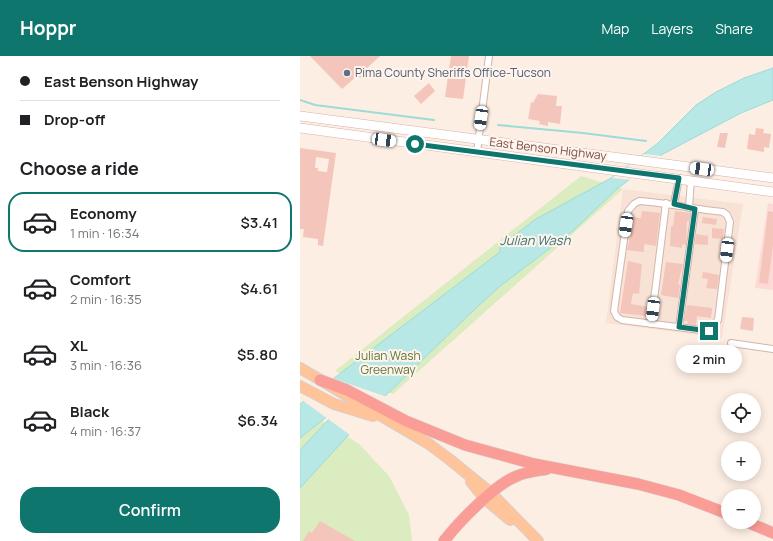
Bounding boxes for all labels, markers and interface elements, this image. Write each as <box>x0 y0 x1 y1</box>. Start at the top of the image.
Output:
text: Hoppr <box>20 15 76 41</box>
text: Map <box>601 19 629 38</box>
text: Layers <box>651 19 693 38</box>
text: Share <box>715 19 753 38</box>
place label: Pima County Sheriffs Office-Tucson <box>355 64 551 81</box>
marker: Pima County Sheriffs Office-Tucson <box>342 68 352 78</box>
text: East Benson Highway <box>44 71 198 92</box>
car <box>473 105 489 131</box>
text: Drop-off <box>44 109 105 130</box>
car <box>371 132 397 148</box>
street label: East Benson Highway <box>488 133 608 164</box>
route start <box>406 135 424 153</box>
text: Choose a ride <box>20 156 139 180</box>
car <box>689 161 715 177</box>
text: Economy <box>70 203 137 224</box>
icon: car <box>22 204 58 240</box>
text: $3.41 <box>241 212 278 233</box>
car <box>618 212 634 238</box>
text: 1 min · 16:34 <box>70 224 139 242</box>
water label: Julian Wash <box>500 231 572 249</box>
car <box>720 237 734 263</box>
text: Comfort <box>70 269 131 290</box>
icon: car <box>22 270 58 306</box>
text: $4.61 <box>240 278 278 299</box>
text: 2 min · 16:35 <box>70 290 142 308</box>
car <box>646 296 660 322</box>
route end <box>700 322 718 340</box>
text: XL <box>70 335 88 356</box>
icon: car <box>22 336 58 372</box>
text: $5.80 <box>237 344 278 365</box>
callout: 2 min <box>676 345 742 373</box>
park label: Julian Wash Greenway <box>355 347 421 378</box>
text: 2 min <box>692 350 726 368</box>
text: 3 min · 16:36 <box>70 356 142 374</box>
map controls <box>721 393 761 529</box>
button: locate <box>721 393 761 433</box>
text: Black <box>70 401 109 422</box>
icon: car <box>22 402 58 438</box>
text: $6.34 <box>238 410 278 431</box>
text: 4 min · 16:37 <box>70 422 141 440</box>
button: + <box>721 441 761 481</box>
button: Confirm <box>20 487 280 533</box>
button: − <box>721 489 761 529</box>

